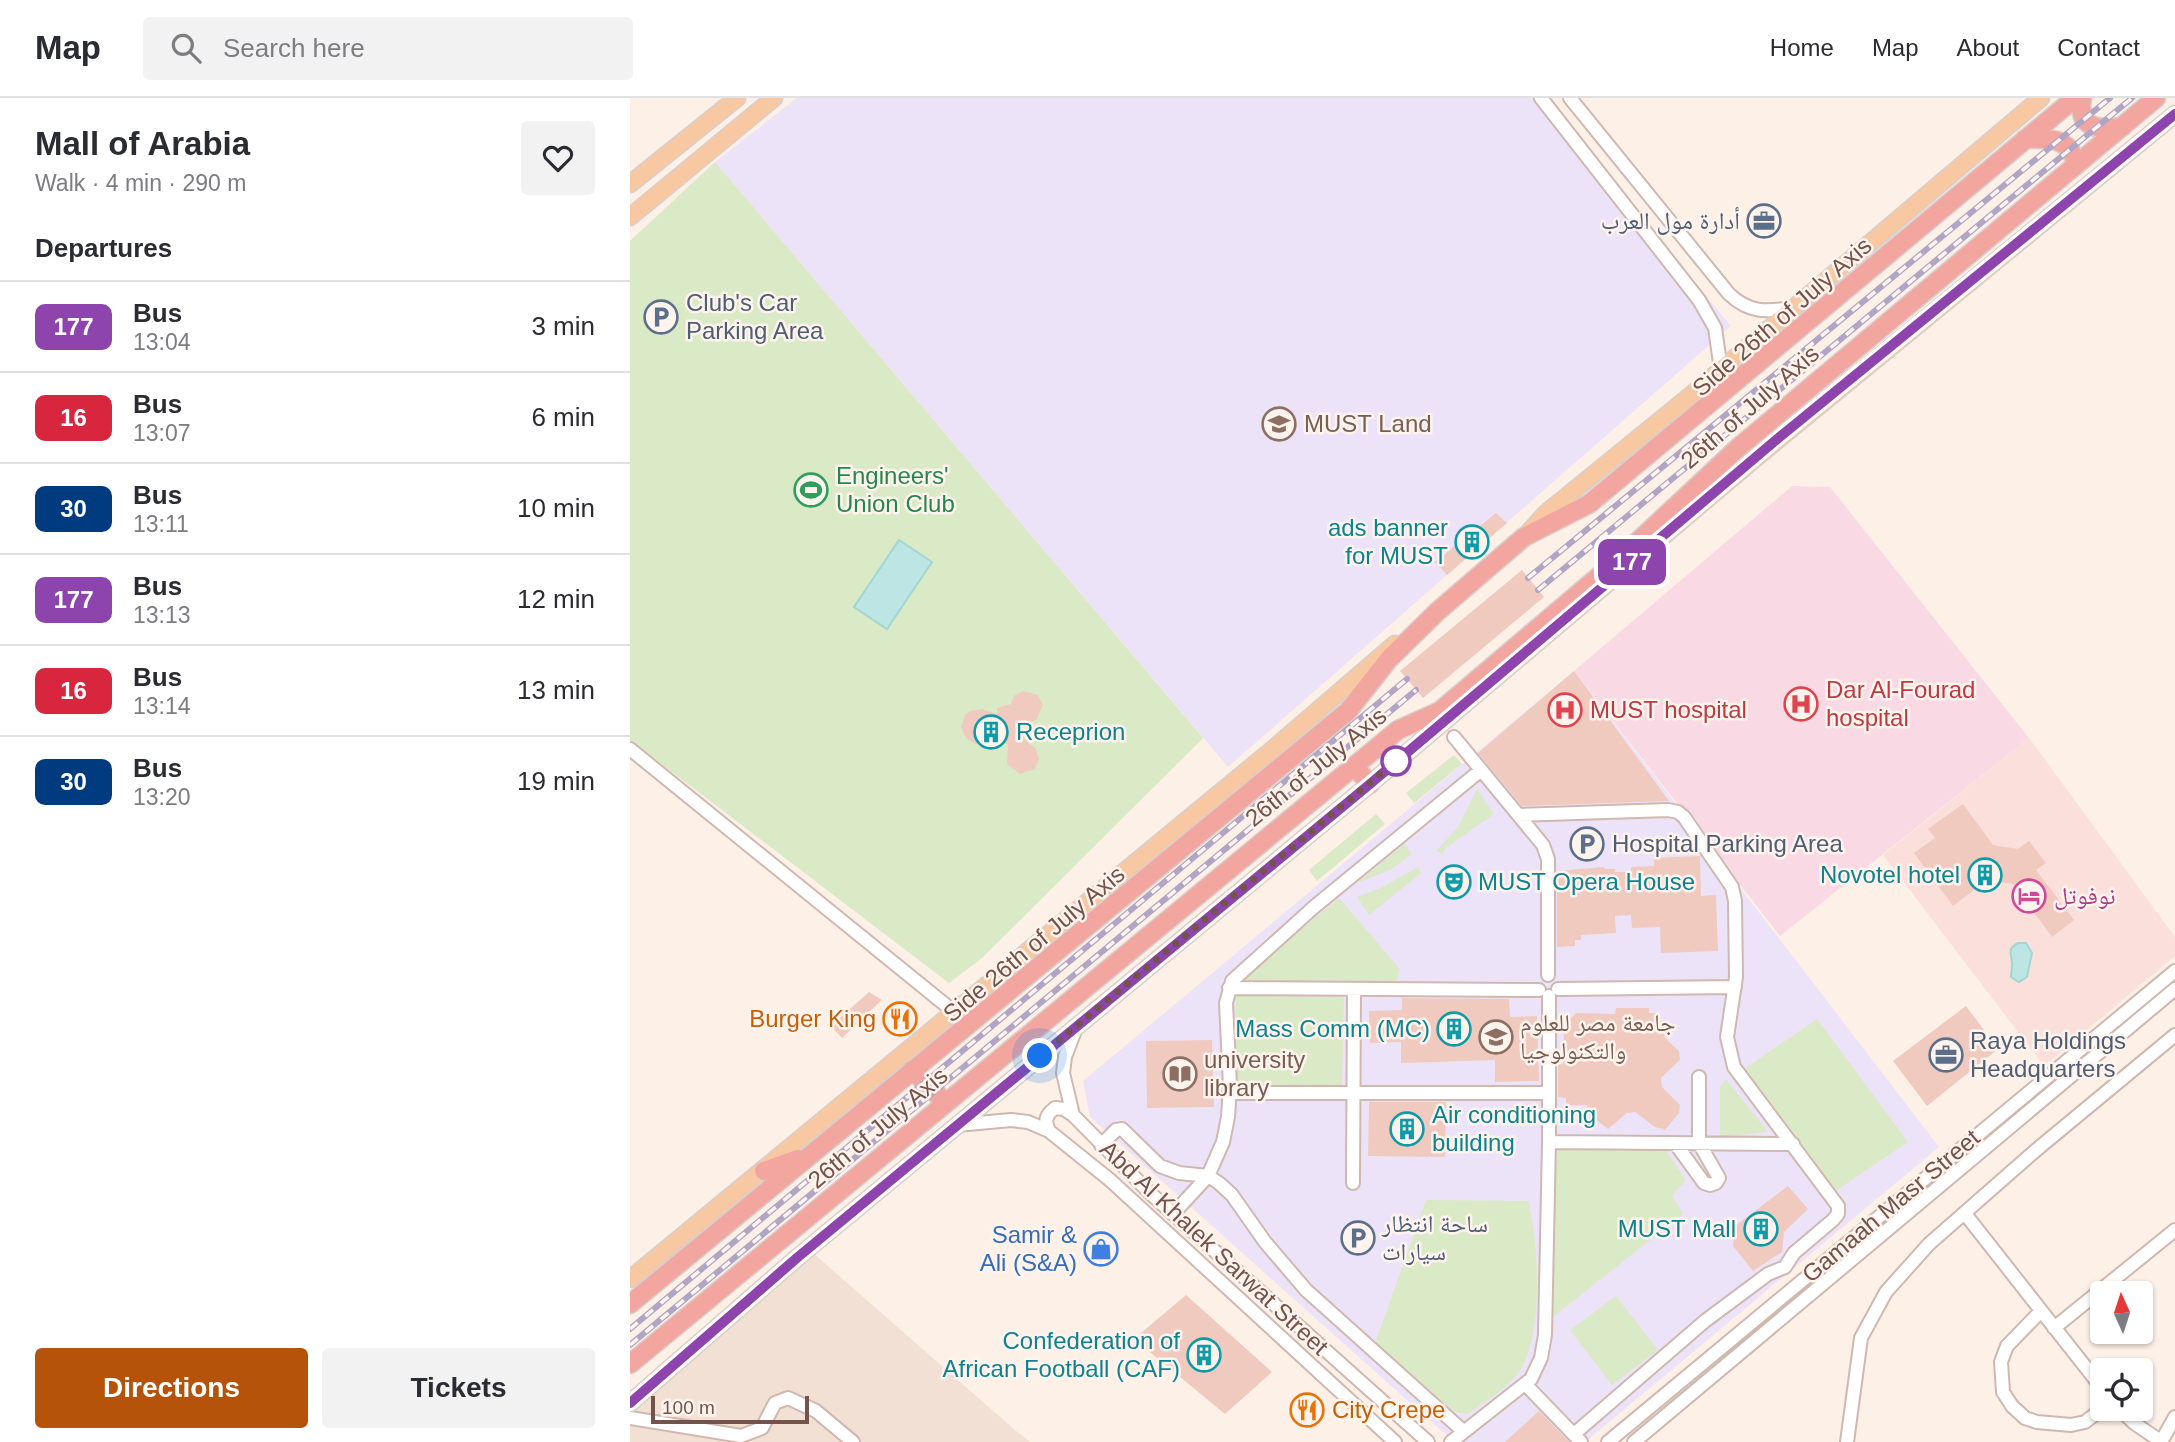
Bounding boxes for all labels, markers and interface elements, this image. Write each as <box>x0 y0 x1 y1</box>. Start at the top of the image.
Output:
search box <box>143 17 633 80</box>
text: Map <box>35 29 101 66</box>
icon: search <box>167 29 205 67</box>
text: Search here <box>223 33 365 63</box>
text: Home <box>1770 34 1834 61</box>
text: Map <box>1872 34 1919 61</box>
text: About <box>1957 34 2019 61</box>
text: Contact <box>2057 34 2140 61</box>
button: heart <box>521 121 595 195</box>
text: Mall of Arabia <box>35 125 250 162</box>
text: Walk · 4 min · 290 m <box>35 170 246 196</box>
office icon: أدارة مول العرب <box>1745 202 1783 240</box>
place label: أدارة مول العرب <box>1601 207 1740 235</box>
street label: Side 26th of July Axis <box>1687 232 1877 402</box>
text: Departures <box>35 233 172 263</box>
place label: Club's Car Parking Area <box>686 289 824 344</box>
text: Bus <box>133 298 182 328</box>
parking icon: Club's Car Parking Area <box>642 298 680 336</box>
text: 3 min <box>531 311 595 341</box>
text: 177 <box>53 313 94 340</box>
text: 13:04 <box>133 329 191 355</box>
street label: 26th of July Axis <box>1675 340 1824 474</box>
text: Bus <box>133 389 182 419</box>
text: 6 min <box>531 402 595 432</box>
text: 16 <box>60 404 87 431</box>
school or university icon: MUST Land <box>1260 405 1298 443</box>
place label: MUST Land <box>1304 410 1432 437</box>
text: 13:07 <box>133 420 191 446</box>
place label: Engineers' Union Club <box>836 462 955 517</box>
sports icon: Engineers' Union Club <box>792 471 830 509</box>
text: Bus <box>133 480 182 510</box>
text: 10 min <box>517 493 595 523</box>
text: 30 <box>60 495 87 522</box>
text: 13:11 <box>133 511 189 537</box>
place label: ads banner for MUST <box>1328 514 1448 569</box>
building icon: ads banner for MUST <box>1453 523 1491 561</box>
line badge: 177 <box>1592 539 1672 585</box>
text: 177 <box>1612 548 1652 575</box>
text: Bus <box>133 571 182 601</box>
text: 12 min <box>517 584 595 614</box>
text: 177 <box>53 586 94 613</box>
text: 13:13 <box>133 602 191 628</box>
text: Bus <box>133 662 182 692</box>
text: 13 min <box>517 675 595 705</box>
place label: Dar Al-Fourad hospital <box>1826 676 1975 731</box>
text: 16 <box>60 677 87 704</box>
hospital icon: Dar Al-Fourad hospital <box>1782 685 1820 723</box>
hospital icon: MUST hospital <box>1546 691 1584 729</box>
text: 13:14 <box>133 693 191 719</box>
place label: MUST hospital <box>1590 696 1747 723</box>
street label: 26th of July Axis <box>1240 702 1392 832</box>
building icon: Receprion <box>972 713 1010 751</box>
place label: Receprion <box>1016 718 1125 745</box>
unlabelled marker <box>1381 746 1411 776</box>
text: Bus <box>133 753 182 783</box>
text: 19 min <box>517 766 595 796</box>
text: 30 <box>60 768 87 795</box>
text: 13:20 <box>133 784 191 810</box>
parking icon: Hospital Parking Area <box>1568 825 1606 863</box>
place label: Hospital Parking Area <box>1612 830 1843 857</box>
building icon: Novotel hotel <box>1966 856 2004 894</box>
street label: Side 26th of July Axis <box>938 860 1130 1027</box>
place label: Novotel hotel <box>1820 861 1960 888</box>
theatre icon: MUST Opera House <box>1435 863 1473 901</box>
place label: MUST Opera House <box>1478 868 1695 895</box>
hotel icon: نوفوتل <box>2010 877 2048 915</box>
place label: نوفوتل <box>2054 882 2116 910</box>
restaurant icon: Burger King <box>881 1000 919 1038</box>
place label: Burger King <box>749 1005 876 1032</box>
place label: جامعة مصر للعلوم والتكنولوجيا <box>1520 1009 1675 1064</box>
building icon: Mass Comm (MC) <box>1435 1010 1473 1048</box>
place label: Mass Comm (MC) <box>1235 1015 1430 1042</box>
school or university icon: جامعة مصر للعلوم والتكنولوجيا <box>1477 1018 1515 1056</box>
place label: Raya Holdings Headquarters <box>1970 1027 2126 1082</box>
office icon: Raya Holdings Headquarters <box>1927 1036 1965 1074</box>
your location <box>1022 1038 1057 1073</box>
place label: university library <box>1204 1046 1305 1101</box>
library icon: university library <box>1161 1055 1199 1093</box>
street label: 26th of July Axis <box>803 1062 953 1194</box>
place label: Air conditioning building <box>1432 1101 1596 1156</box>
building icon: Air conditioning building <box>1388 1110 1426 1148</box>
street label: Gamaah Masr Street <box>1797 1123 1985 1288</box>
street label: Abd Al Khalek Sarwat Street <box>1095 1135 1334 1361</box>
place label: ساحة انتظار سيارات <box>1381 1210 1488 1265</box>
building icon: MUST Mall <box>1742 1210 1780 1248</box>
place label: MUST Mall <box>1618 1215 1736 1242</box>
parking icon: ساحة انتظار سيارات <box>1339 1219 1377 1257</box>
place label: Samir & Ali (S&A) <box>980 1221 1077 1276</box>
shop icon: Samir & Ali (S&A) <box>1082 1230 1120 1268</box>
north arrow <box>2090 1281 2152 1344</box>
map controls <box>2090 1281 2153 1421</box>
place label: Confederation of African Football (CAF) <box>943 1327 1180 1382</box>
building icon: Confederation of African Football (CAF) <box>1185 1336 1223 1374</box>
button: Directions <box>35 1348 308 1428</box>
button: Tickets <box>322 1348 595 1428</box>
button: locate <box>2090 1358 2153 1421</box>
restaurant icon: City Crepe <box>1288 1391 1326 1429</box>
scale bar <box>651 1393 808 1425</box>
place label: City Crepe <box>1332 1396 1445 1423</box>
text: 100 m <box>662 1397 715 1418</box>

